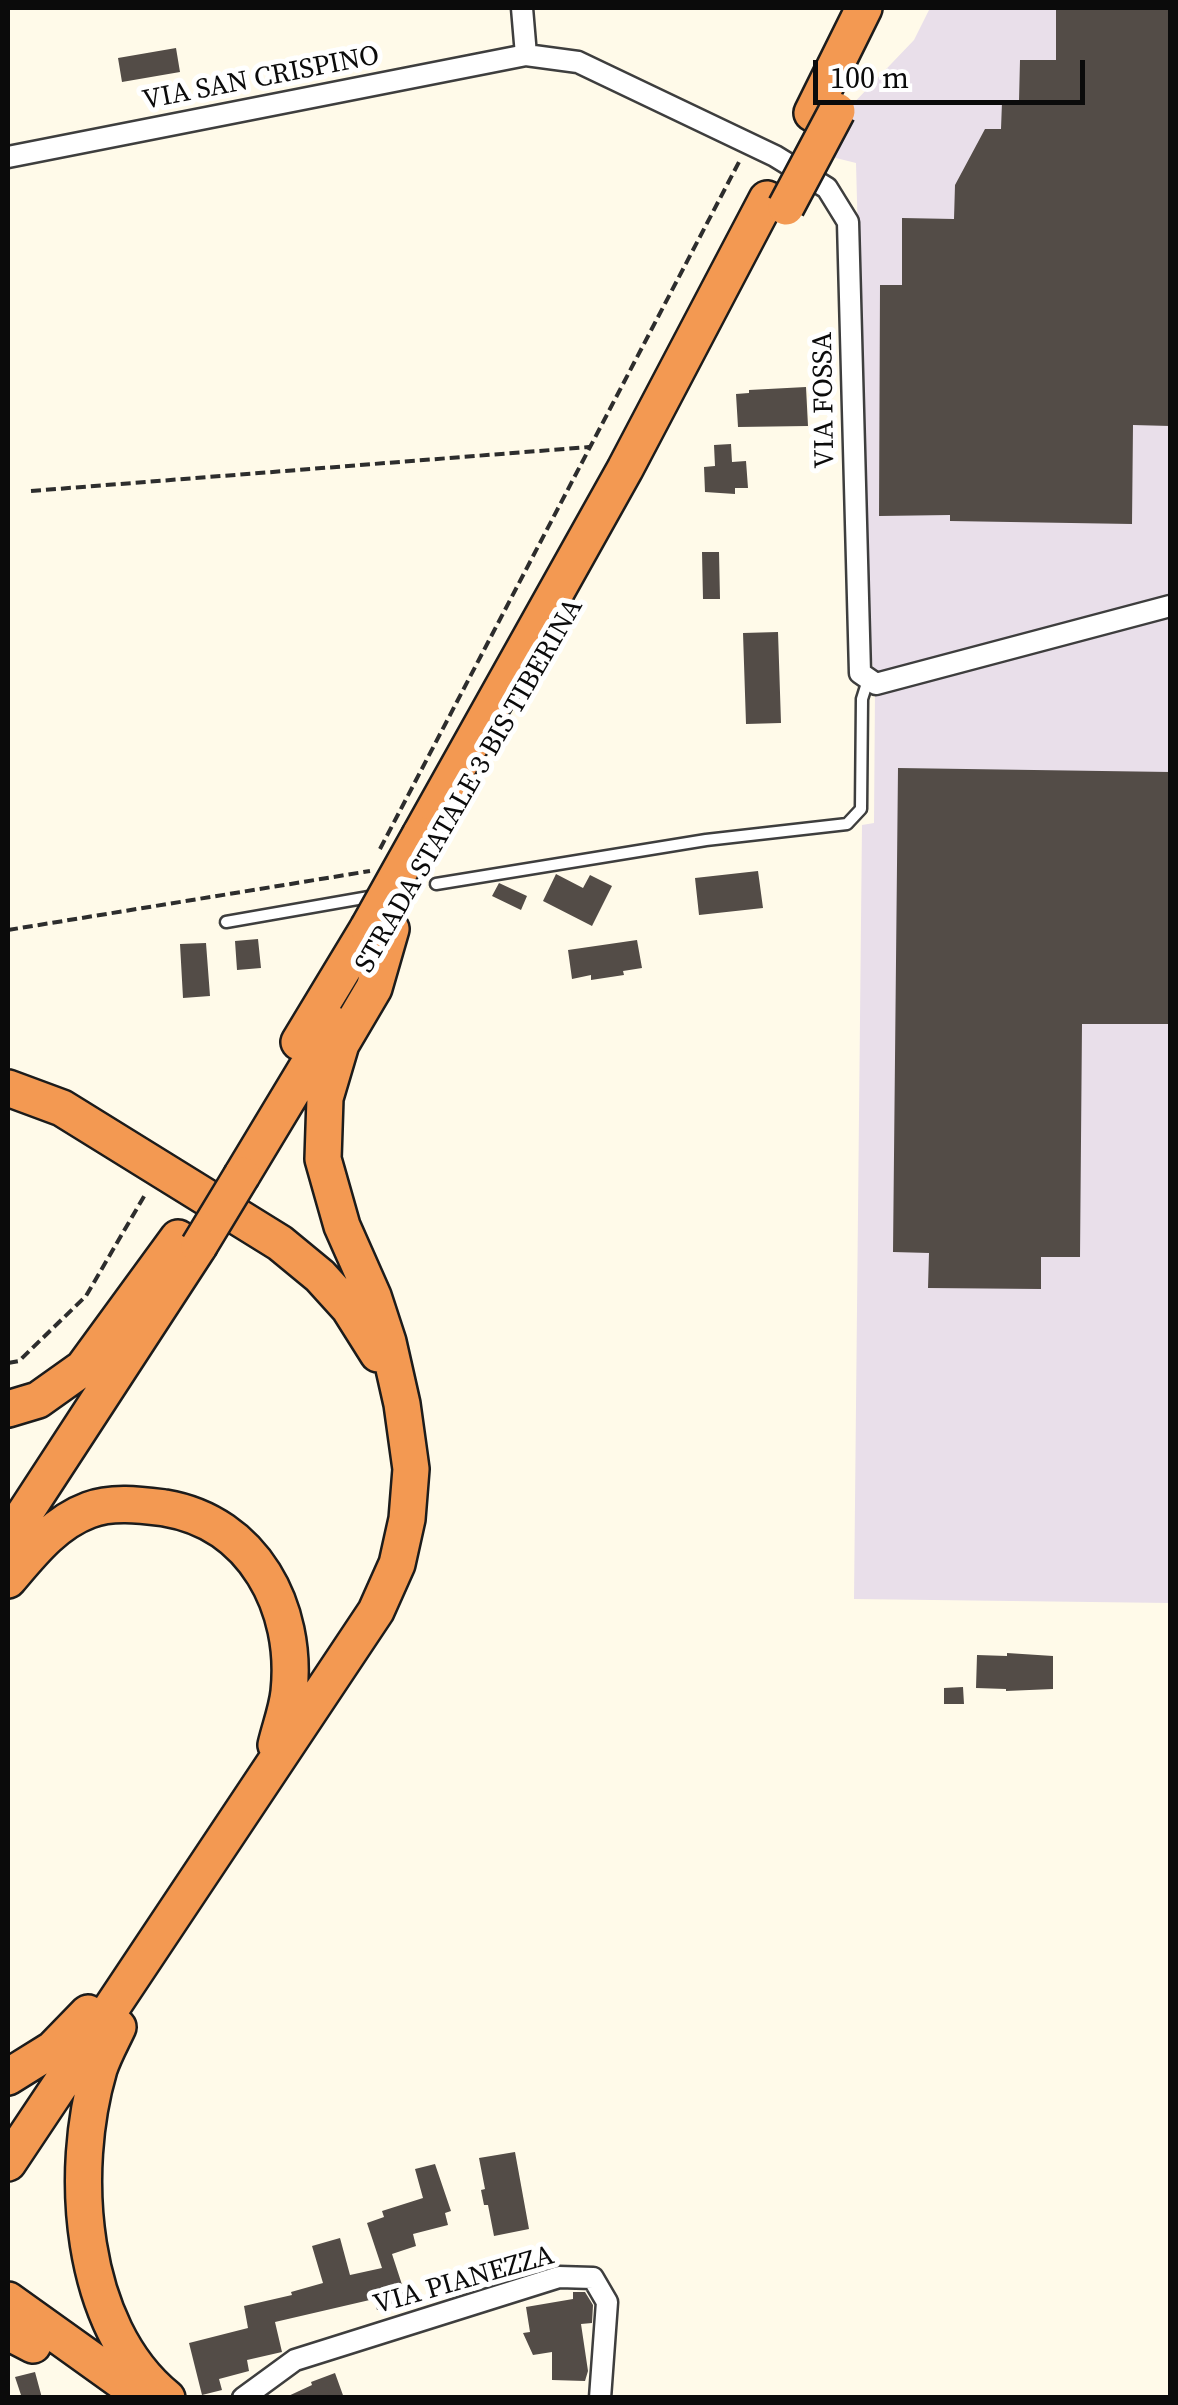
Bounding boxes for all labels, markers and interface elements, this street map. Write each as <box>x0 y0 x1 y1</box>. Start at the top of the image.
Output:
street label: VIA SAN CRISPINO <box>140 40 382 118</box>
scale bar <box>818 40 1090 102</box>
text: 100 m <box>830 57 909 98</box>
street label: VIA FOSSA <box>807 331 843 469</box>
street label: STRADA STATALE 3 BIS TIBERINA <box>349 593 591 979</box>
street label: VIA PIANEZZA <box>370 2239 558 2323</box>

